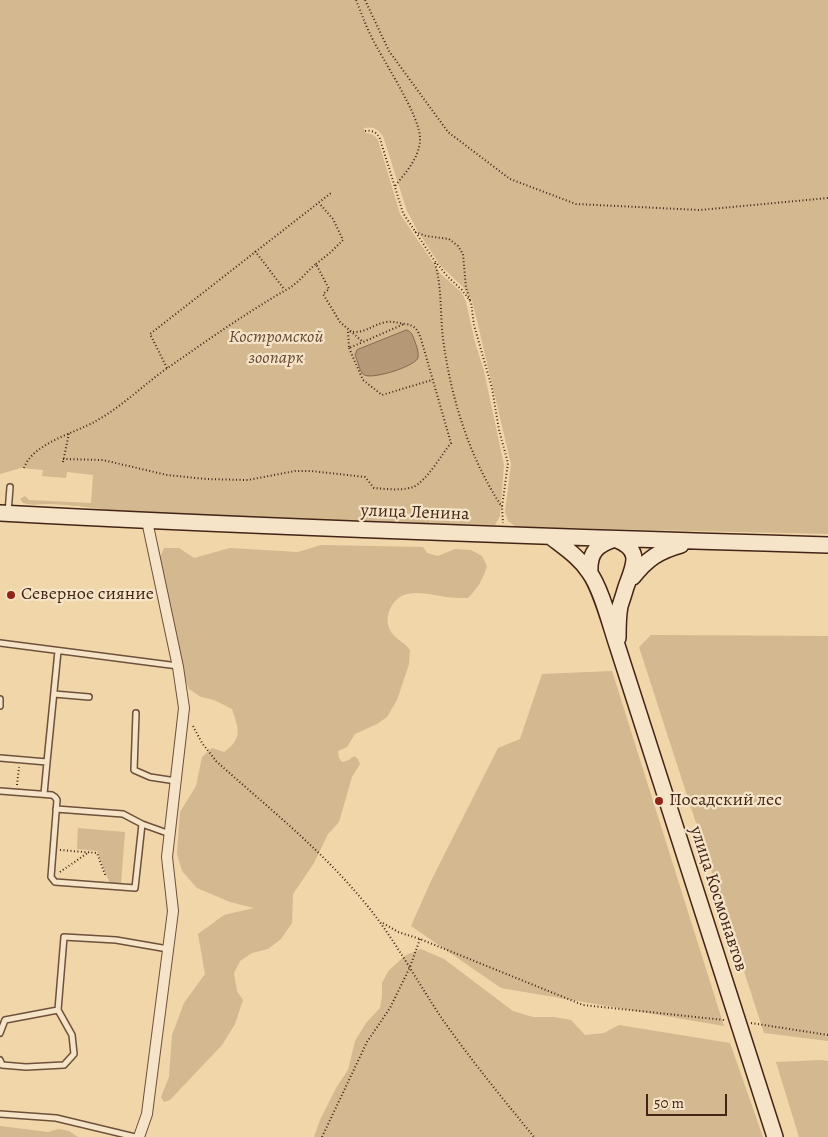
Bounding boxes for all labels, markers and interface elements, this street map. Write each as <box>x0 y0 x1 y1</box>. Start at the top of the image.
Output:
park label: Костромской зоопарк <box>229 327 323 369</box>
street label: улица Ленина <box>360 500 470 526</box>
place label: Северное сияние <box>21 584 154 606</box>
marker: Северное сияние <box>5 589 17 601</box>
place label: Посадский лес <box>669 790 782 812</box>
marker: Посадский лес <box>653 795 665 807</box>
street label: улица Космонавтов <box>684 824 752 974</box>
scale bar <box>648 1084 729 1116</box>
text: 50 m <box>654 1093 684 1113</box>

